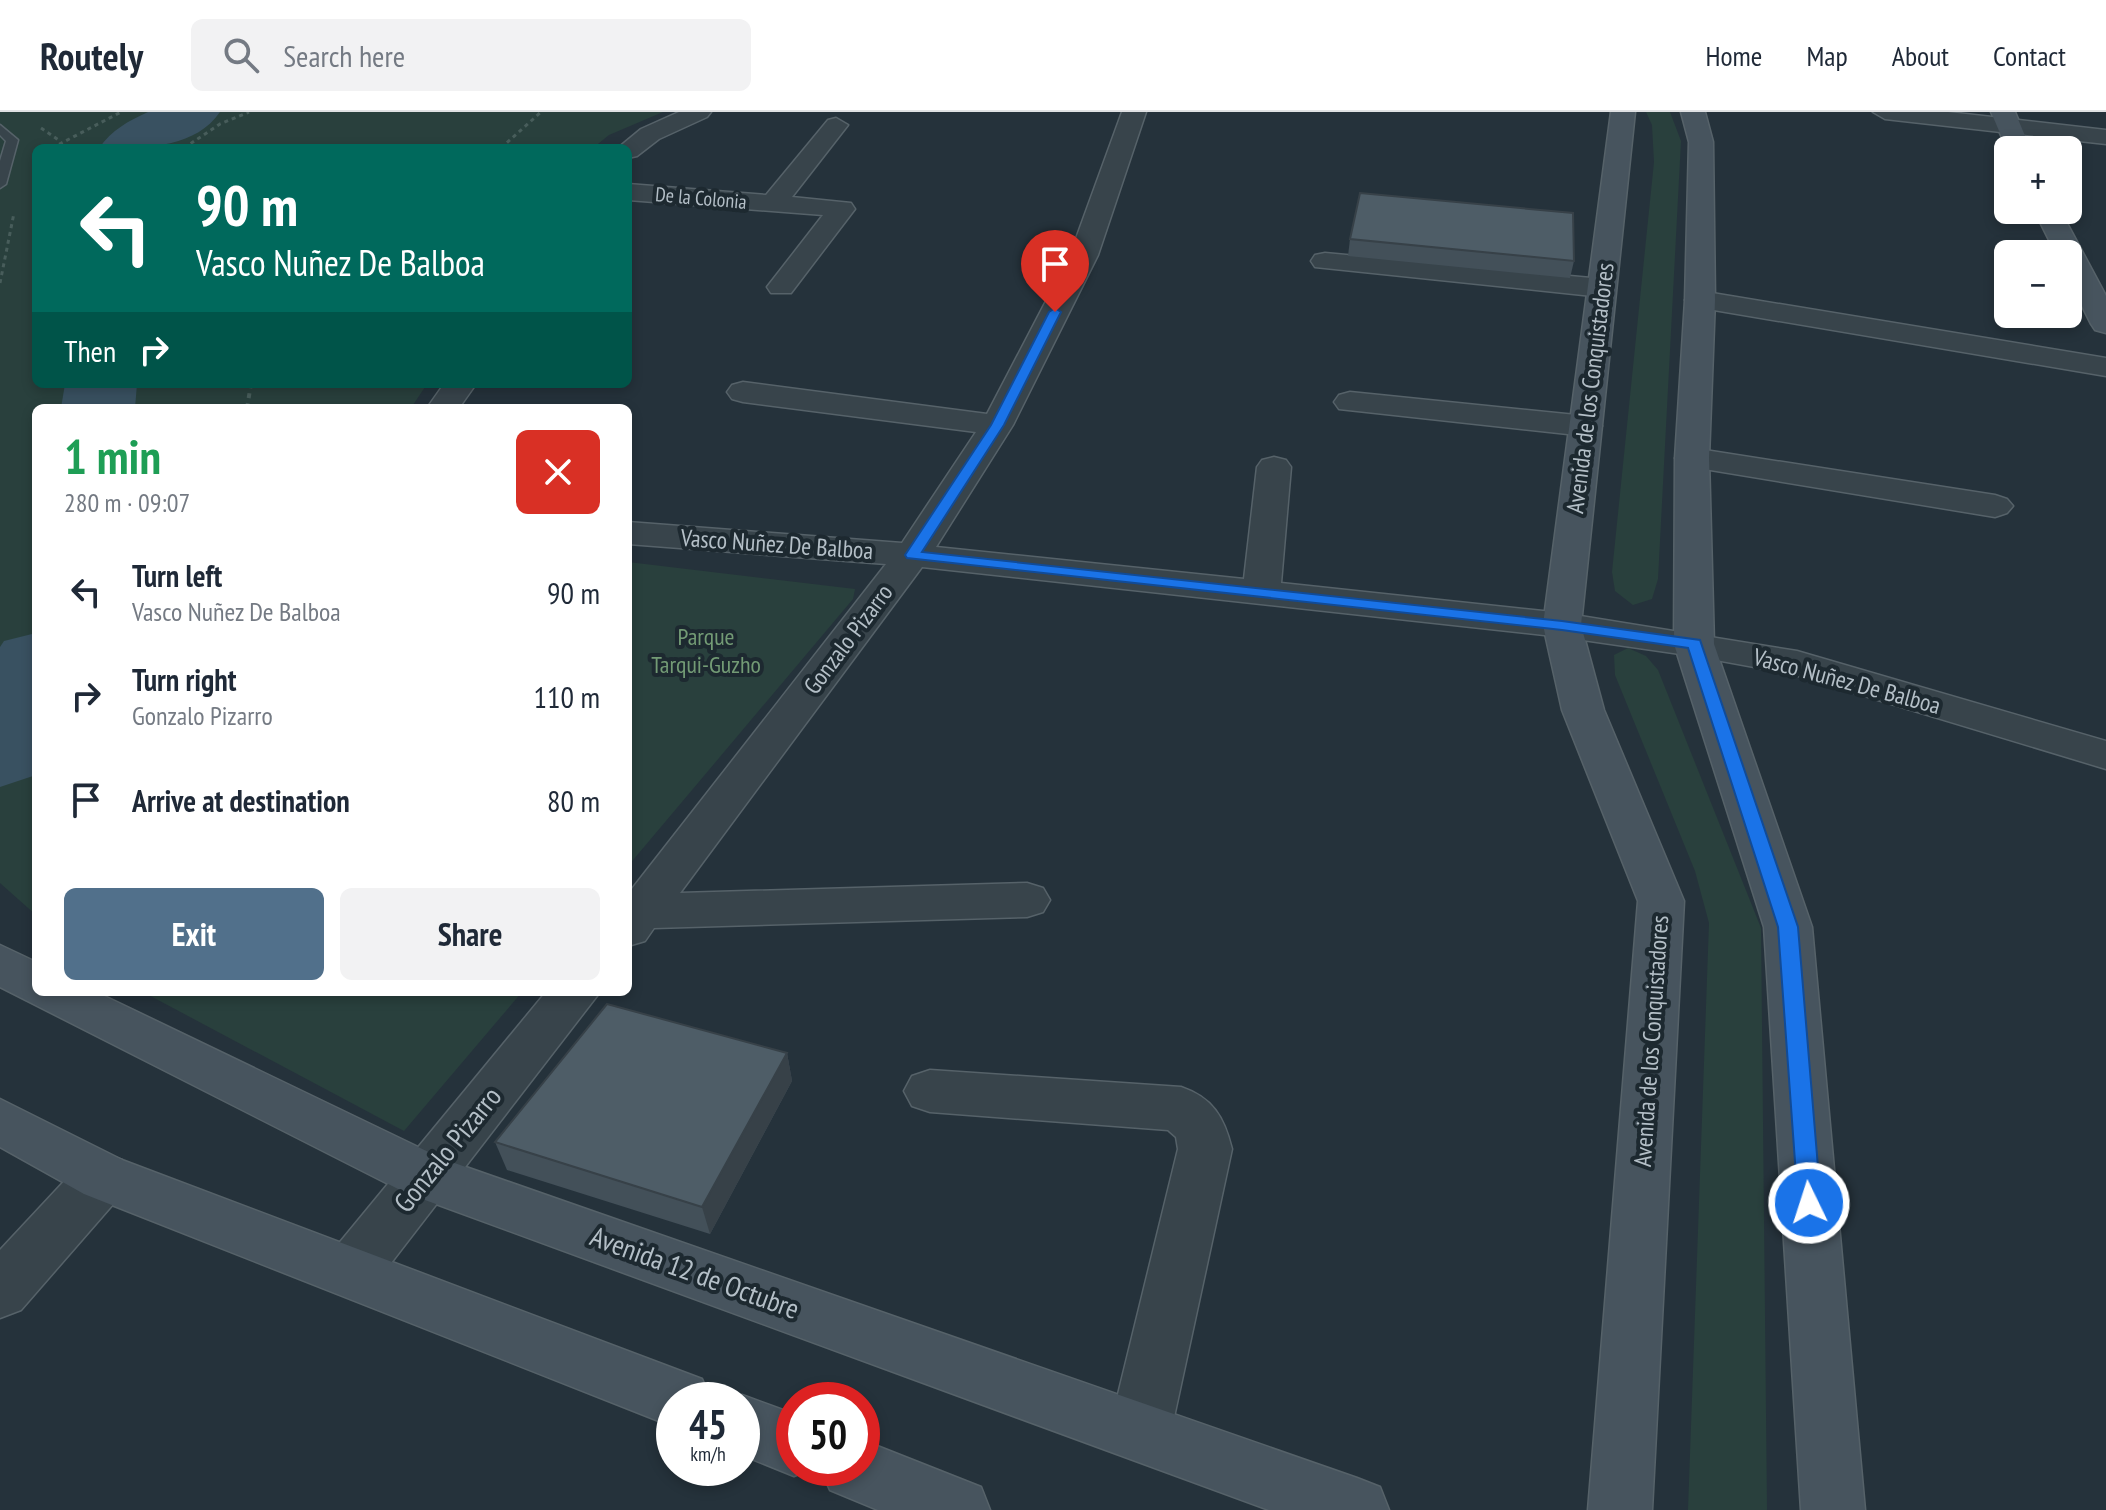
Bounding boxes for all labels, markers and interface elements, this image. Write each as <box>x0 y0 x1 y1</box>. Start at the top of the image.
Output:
search box <box>191 19 751 91</box>
text: Routely <box>40 31 143 80</box>
icon: search <box>219 33 263 77</box>
text: Search here <box>283 36 405 75</box>
text: Home <box>1706 37 1762 74</box>
text: Map <box>1806 37 1848 74</box>
text: About <box>1892 37 1949 74</box>
text: Contact <box>1993 37 2066 74</box>
map controls <box>1994 136 2082 328</box>
button: + <box>1994 136 2082 224</box>
text: 90 m <box>196 169 298 241</box>
icon: left <box>64 176 168 280</box>
street label: De la Colonia <box>654 181 748 215</box>
pin <box>1021 230 1089 312</box>
text: Vasco Nuñez De Balboa <box>196 239 485 286</box>
button: − <box>1994 240 2082 328</box>
icon: arrive <box>1033 242 1077 286</box>
street label: Avenida de los Conquistadores <box>1559 261 1621 515</box>
icon: right <box>132 328 176 372</box>
text: Then <box>64 331 116 370</box>
text: 1 min <box>64 425 161 487</box>
button: close <box>516 430 600 514</box>
text: 280 m · 09:07 <box>64 486 190 519</box>
street label: Vasco Nuñez De Balboa <box>679 522 874 566</box>
text: Turn left <box>132 556 222 595</box>
icon: left <box>64 570 108 614</box>
text: 90 m <box>547 573 600 612</box>
street label: Gonzalo Pizarro <box>797 578 899 700</box>
text: Vasco Nuñez De Balboa <box>132 595 341 628</box>
park label: Parque Tarqui-Guzho <box>651 621 761 680</box>
street label: Vasco Nuñez De Balboa <box>1749 641 1944 721</box>
text: Turn right <box>132 660 236 699</box>
icon: right <box>64 674 108 718</box>
text: 110 m <box>534 677 600 716</box>
text: Gonzalo Pizarro <box>132 699 273 732</box>
icon: arrive <box>64 778 108 822</box>
text: Arrive at destination <box>132 781 350 820</box>
text: 80 m <box>547 781 600 820</box>
button: Exit <box>64 888 324 980</box>
button: Share <box>340 888 600 980</box>
street label: Avenida de los Conquistadores <box>1627 914 1675 1168</box>
street label: Gonzalo Pizarro <box>385 1079 509 1219</box>
position arrow <box>1767 1161 1851 1245</box>
street label: Avenida 12 de Octubre <box>585 1217 805 1327</box>
speed limit sign: 50 <box>776 1382 880 1486</box>
text: 45 <box>689 1398 727 1450</box>
text: km/h <box>690 1441 726 1467</box>

